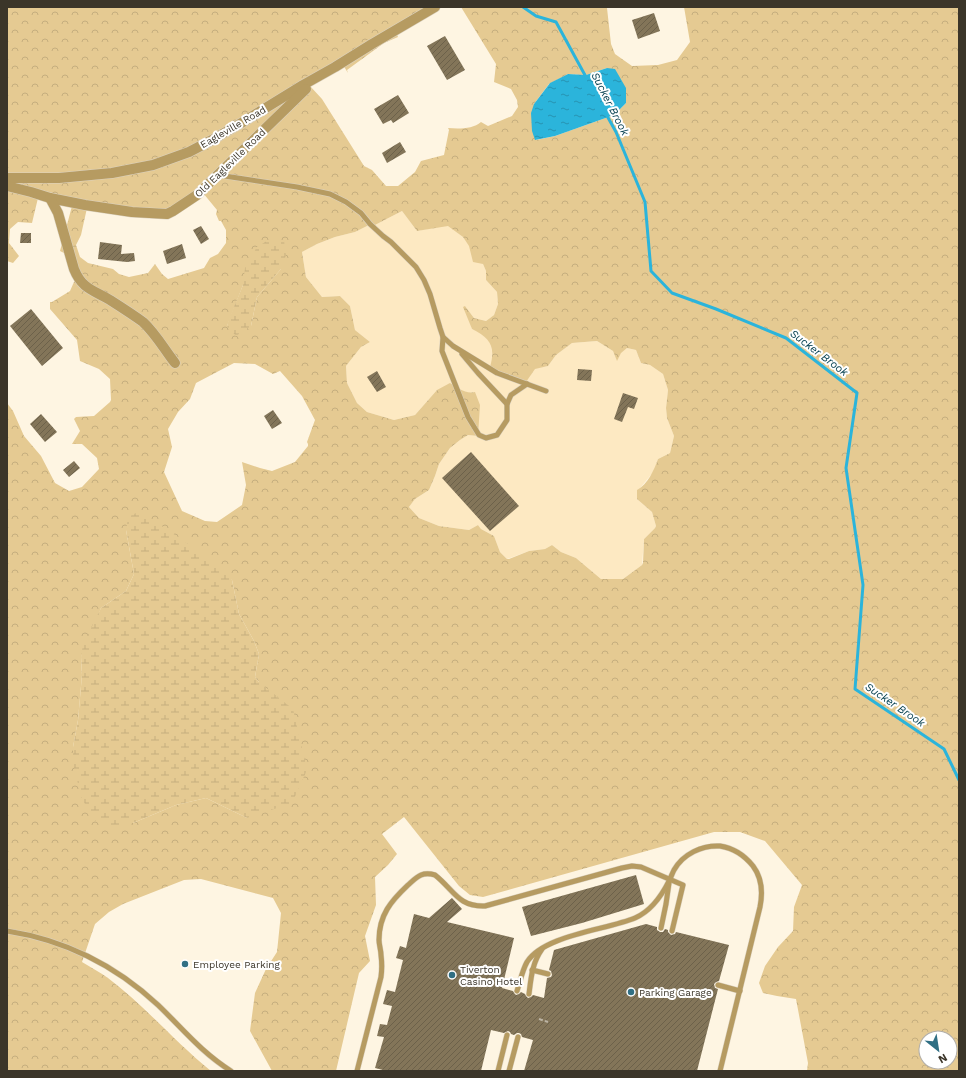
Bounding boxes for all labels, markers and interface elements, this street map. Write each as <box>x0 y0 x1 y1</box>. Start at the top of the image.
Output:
water label: Sucker Brook <box>588 70 632 139</box>
street label: Eagleville Road <box>198 104 268 150</box>
street label: Old Eagleville Road <box>192 126 268 200</box>
water label: Sucker Brook <box>787 327 851 380</box>
water label: Sucker Brook <box>863 680 928 730</box>
marker: Employee Parking <box>180 959 190 969</box>
place label: Employee Parking <box>193 959 281 970</box>
place label: Tiverton Casino Hotel <box>460 964 522 987</box>
marker: Tiverton Casino Hotel <box>447 970 457 980</box>
marker: Parking Garage <box>626 987 636 997</box>
place label: Parking Garage <box>639 987 712 998</box>
north arrow <box>918 1030 958 1070</box>
text: N <box>936 1051 950 1066</box>

